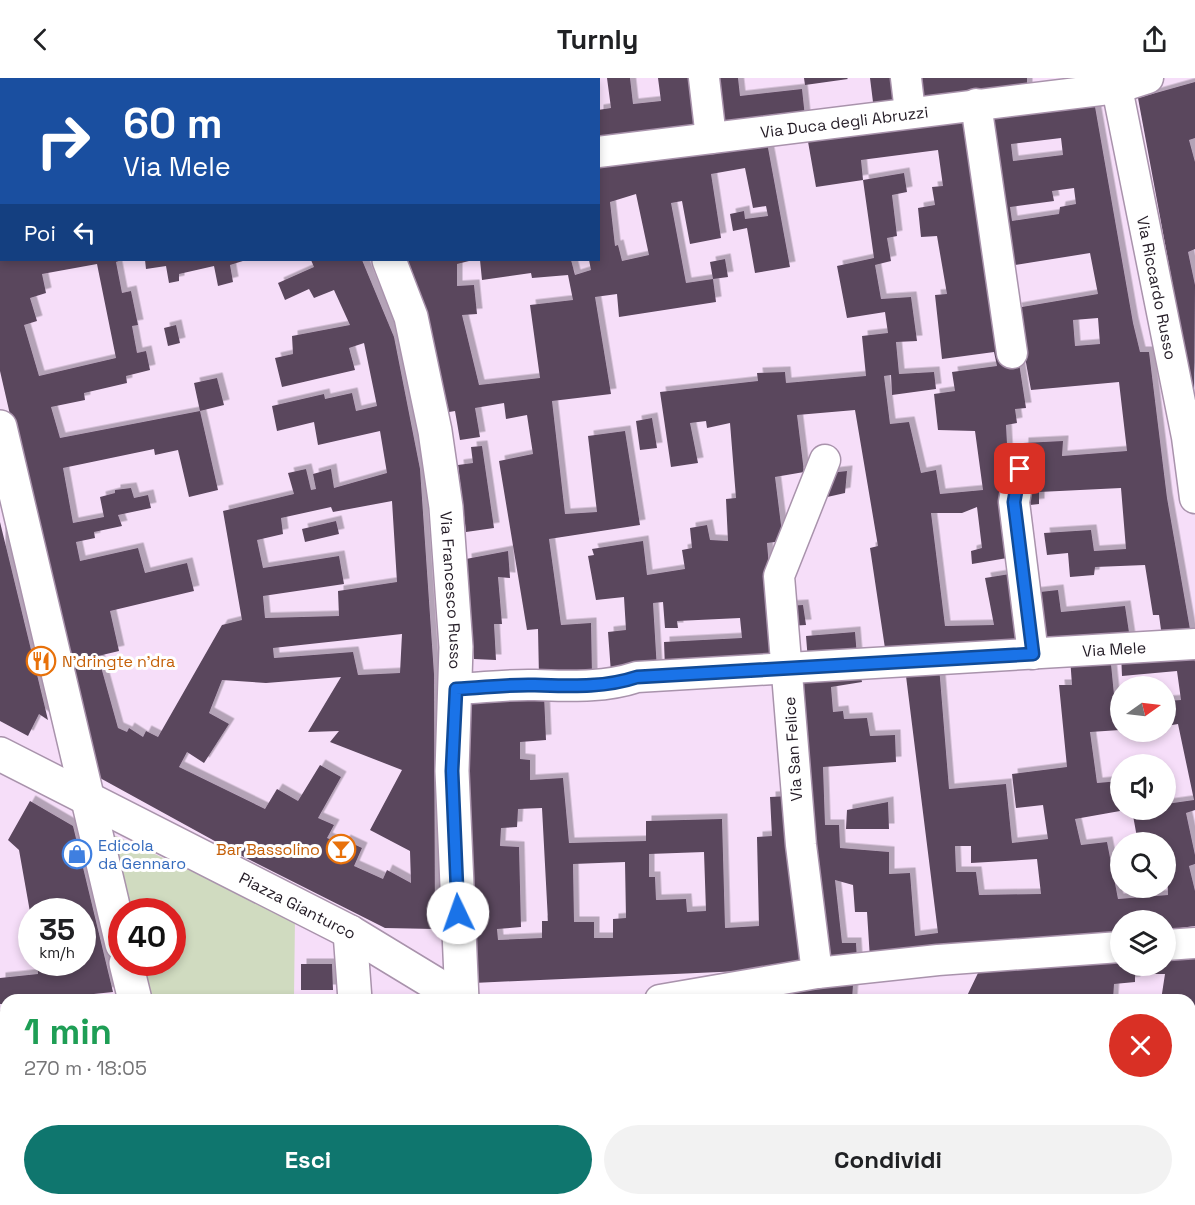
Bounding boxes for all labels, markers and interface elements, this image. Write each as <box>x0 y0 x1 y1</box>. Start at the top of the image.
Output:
text: Turnly <box>557 22 638 57</box>
icon: back <box>24 23 57 56</box>
icon: share <box>1138 23 1171 56</box>
text: 60 m <box>123 97 223 150</box>
street label: Via Duca degli Abruzzi <box>759 101 929 142</box>
icon: right <box>24 102 102 180</box>
text: Via Mele <box>123 149 231 184</box>
street label: Via Riccardo Russo <box>1132 214 1182 362</box>
icon: left <box>68 216 101 249</box>
text: Poi <box>24 219 56 247</box>
pin <box>994 443 1045 494</box>
icon: arrive <box>1003 452 1036 485</box>
street label: Via Francesco Russo <box>436 511 467 670</box>
street label: Via Mele <box>1082 636 1147 661</box>
restaurant icon: N'dringte n'dra <box>25 645 57 677</box>
place label: N'dringte n'dra <box>62 651 175 672</box>
north arrow <box>1110 676 1176 742</box>
map controls <box>1110 676 1176 976</box>
street label: Via San Felice <box>779 696 807 802</box>
button: sound <box>1110 754 1176 820</box>
button: search <box>1110 832 1176 898</box>
bar icon: Bar Bassolino <box>325 833 357 865</box>
place label: Edicola da Gennaro <box>98 835 186 874</box>
shop icon: Edicola da Gennaro <box>61 838 93 870</box>
place label: Bar Bassolino <box>216 839 320 860</box>
street label: Piazza Gianturco <box>236 867 360 944</box>
position arrow <box>426 881 490 945</box>
speed limit sign: 40 <box>108 898 186 976</box>
text: 35 <box>39 910 75 949</box>
button: layers <box>1110 910 1176 976</box>
text: km/h <box>39 943 75 962</box>
text: 1 min <box>24 1009 112 1055</box>
button: close <box>1109 1014 1172 1077</box>
text: 270 m · 18:05 <box>24 1055 147 1081</box>
button: Esci <box>24 1125 592 1194</box>
button: Condividi <box>604 1125 1172 1194</box>

